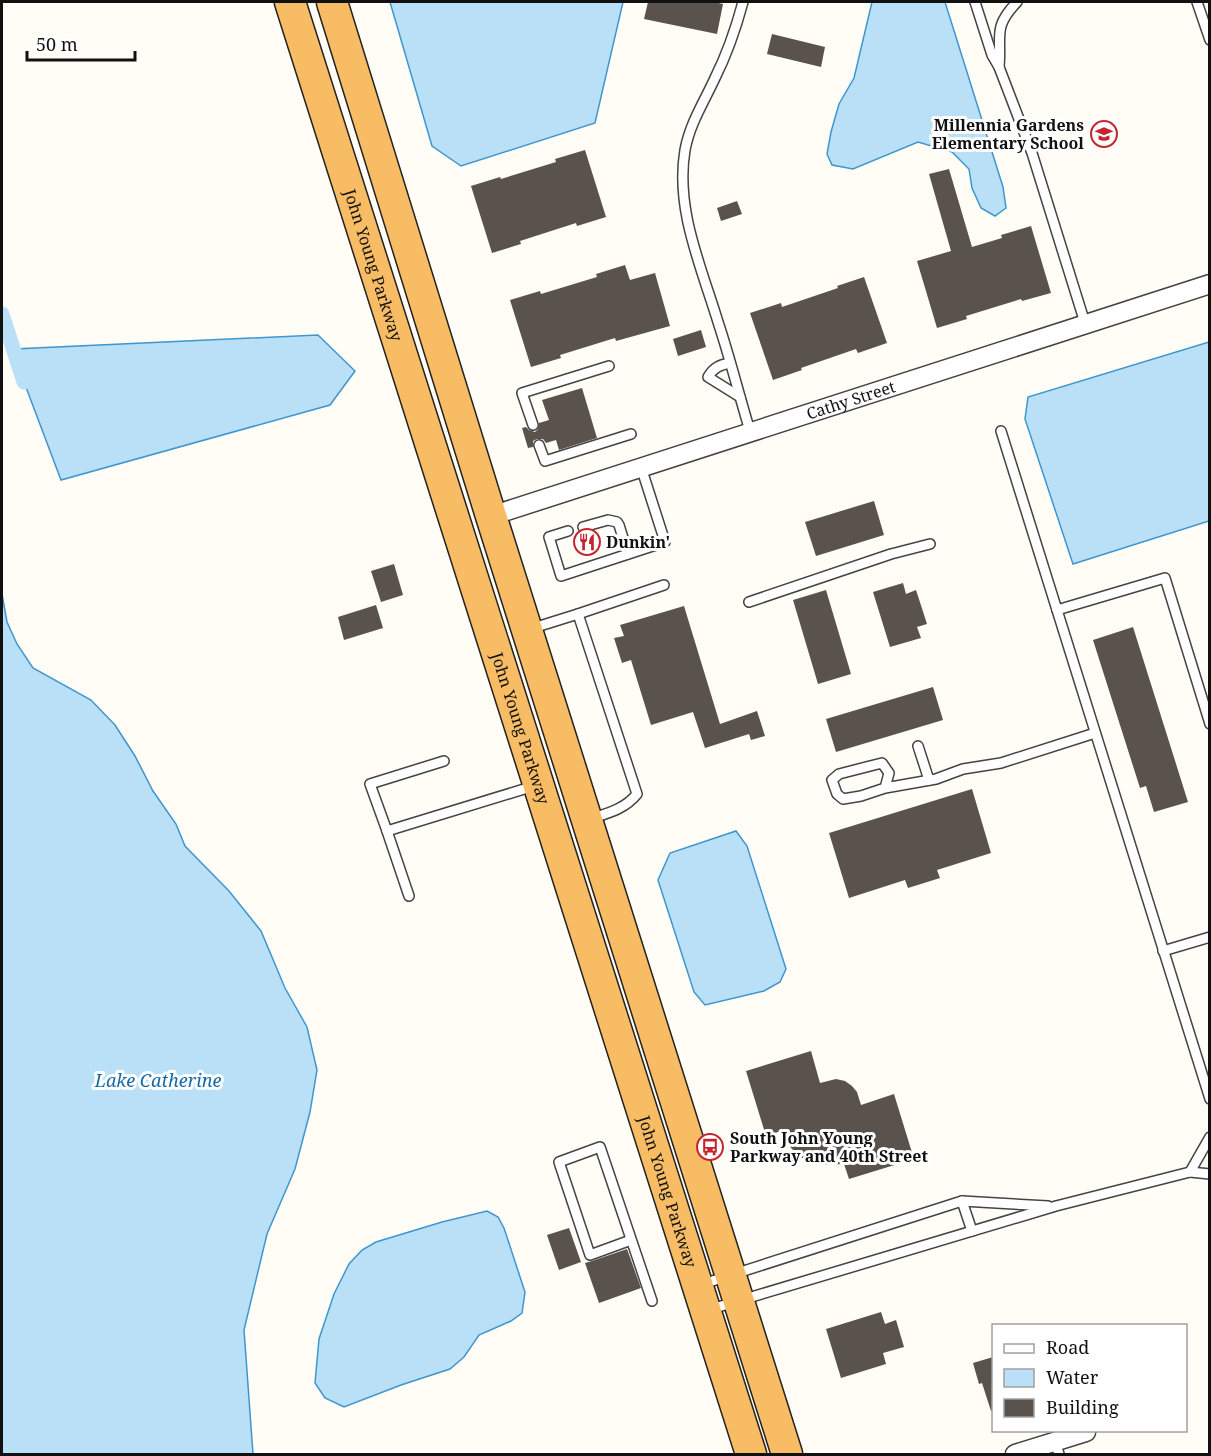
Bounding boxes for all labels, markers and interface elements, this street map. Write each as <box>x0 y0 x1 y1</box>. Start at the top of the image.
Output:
scale bar <box>27 24 135 62</box>
text: 50 m <box>36 32 78 56</box>
place label: Millennia Gardens Elementary School <box>932 114 1084 154</box>
school or university icon: Millennia Gardens Elementary School <box>1089 119 1119 149</box>
street label: John Young Parkway <box>339 185 408 345</box>
street label: Cathy Street <box>803 375 898 425</box>
restaurant icon: Dunkin' <box>572 527 602 557</box>
place label: Dunkin' <box>606 531 670 553</box>
street label: John Young Parkway <box>486 649 555 808</box>
water label: Lake Catherine <box>94 1068 221 1092</box>
street label: John Young Parkway <box>633 1112 702 1271</box>
place label: South John Young Parkway and 40th Street <box>730 1127 928 1167</box>
bus stop icon: South John Young Parkway and 40th Street <box>695 1132 725 1162</box>
legend <box>992 1324 1187 1432</box>
text: Road <box>1046 1335 1089 1359</box>
text: Water <box>1046 1365 1099 1389</box>
text: Building <box>1046 1395 1119 1419</box>

